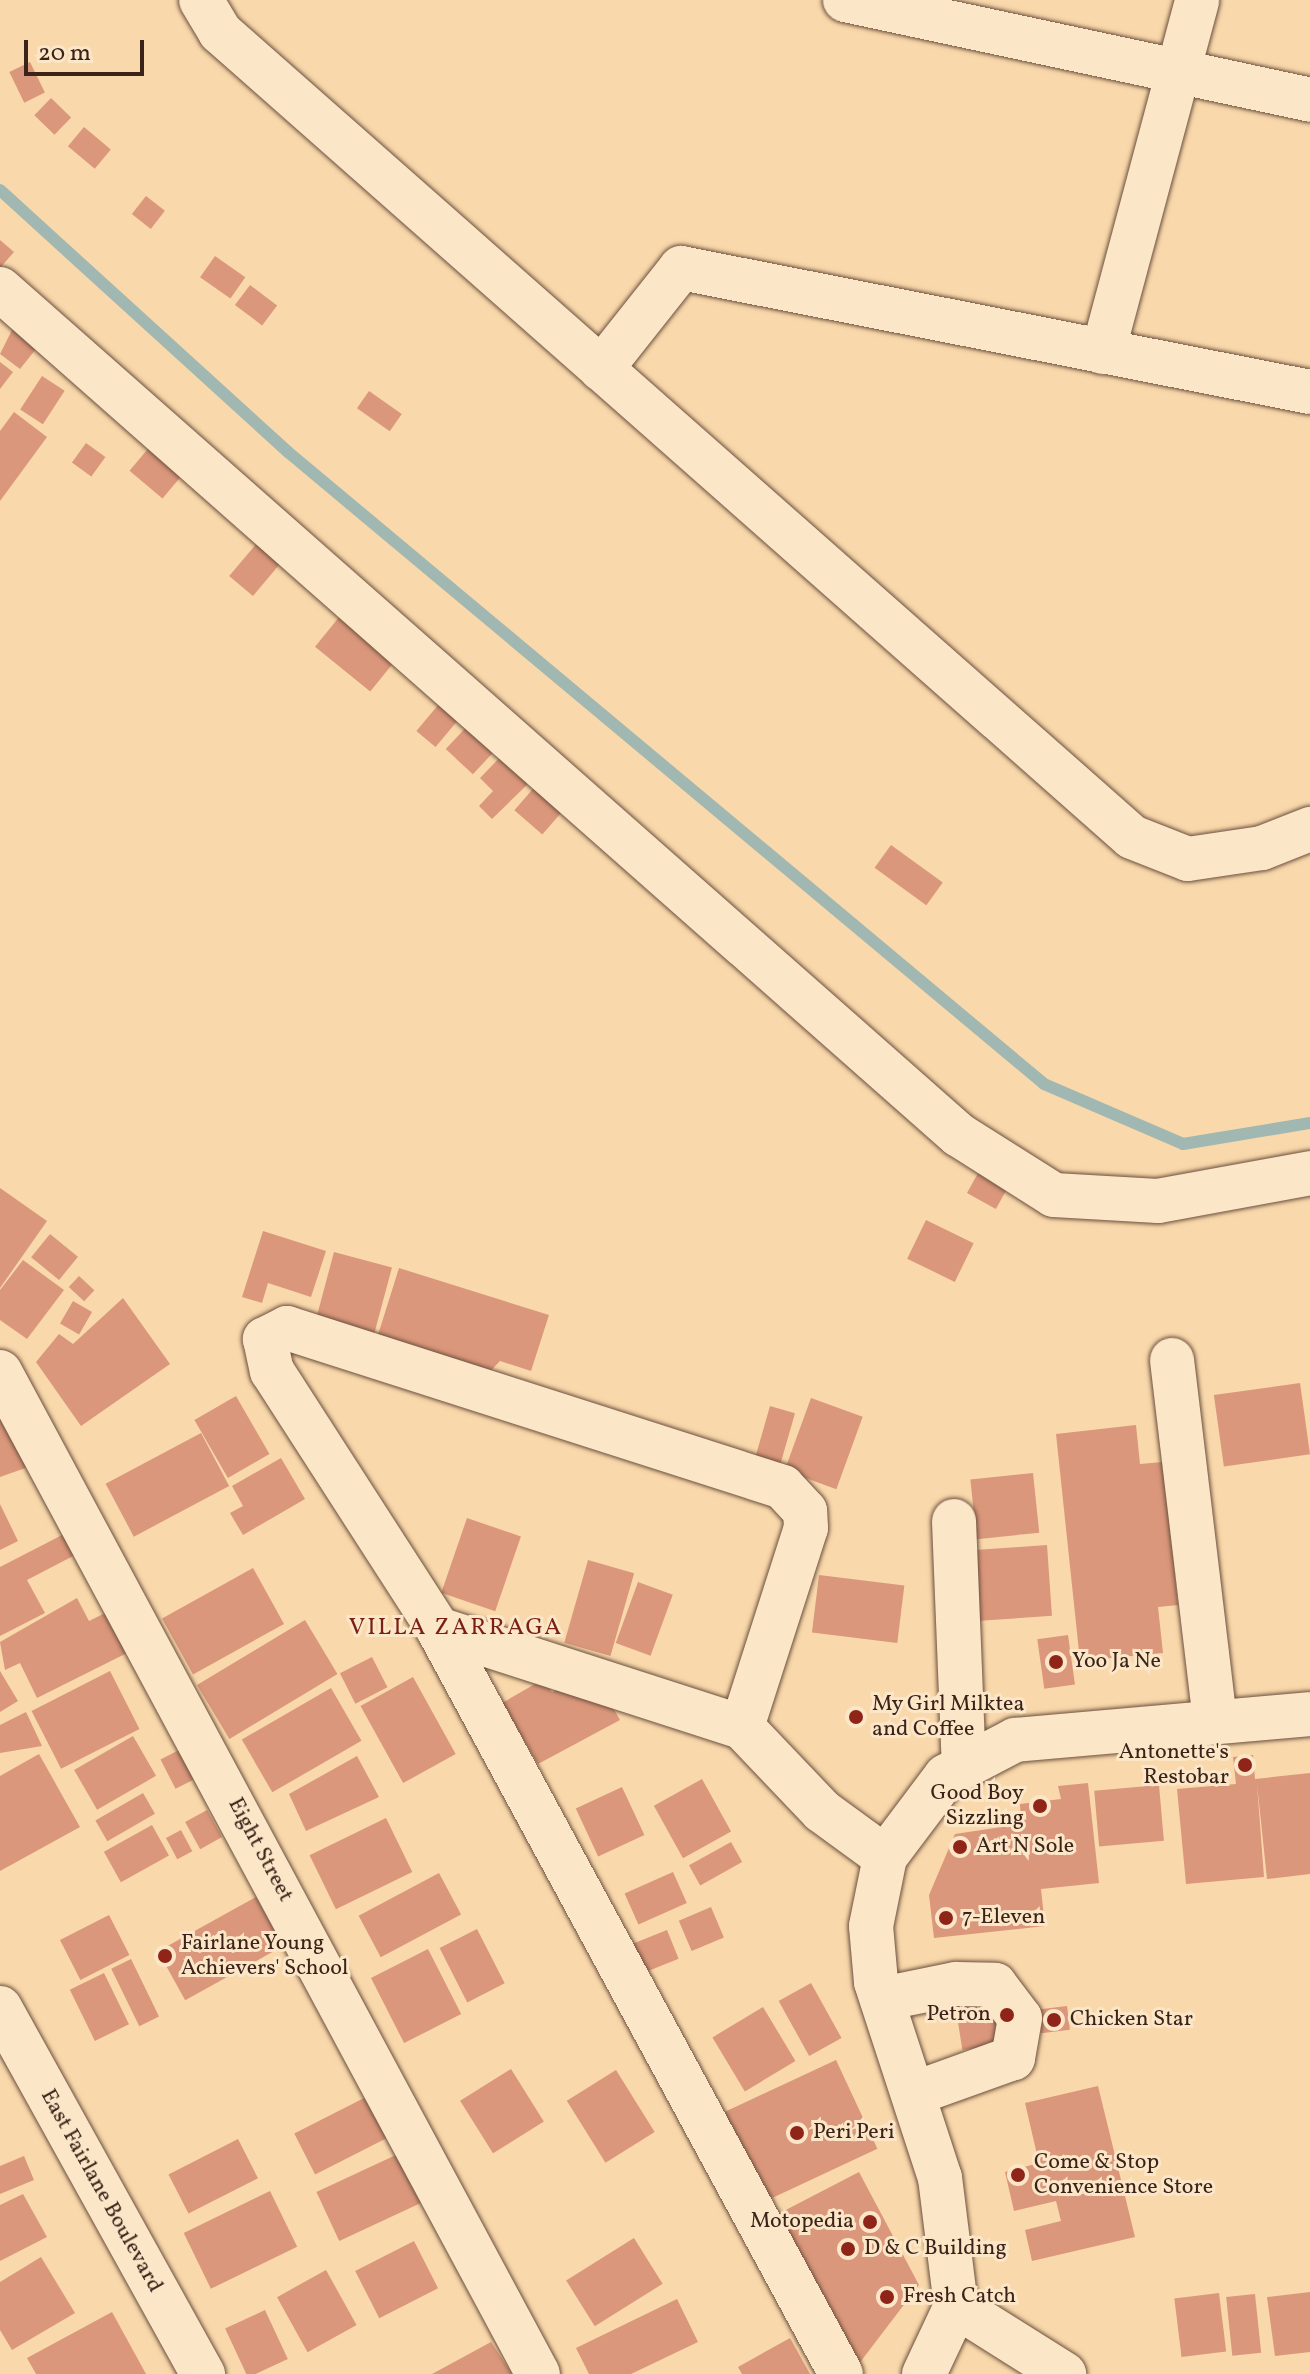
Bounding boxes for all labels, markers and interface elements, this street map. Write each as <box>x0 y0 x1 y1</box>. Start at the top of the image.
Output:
scale bar <box>28 24 148 74</box>
text: 20 m <box>38 37 91 71</box>
district label: VILLA ZARRAGA <box>349 1615 563 1643</box>
place label: Yoo Ja Ne <box>1072 1649 1161 1675</box>
marker: Yoo Ja Ne <box>1047 1653 1065 1671</box>
place label: My Girl Milktea and Coffee <box>872 1691 1025 1742</box>
marker: My Girl Milktea and Coffee <box>847 1708 865 1726</box>
place label: Antonette's Restobar <box>1119 1739 1229 1790</box>
marker: Antonette's Restobar <box>1236 1756 1254 1774</box>
place label: Good Boy Sizzling <box>931 1780 1024 1832</box>
street label: Eight Street <box>222 1793 298 1907</box>
marker: Good Boy Sizzling <box>1031 1797 1049 1815</box>
place label: Art N Sole <box>976 1834 1074 1860</box>
marker: Art N Sole <box>951 1838 969 1856</box>
place label: 7-Eleven <box>962 1905 1045 1931</box>
marker: 7-Eleven <box>937 1909 955 1927</box>
place label: Fairlane Young Achievers' School <box>181 1930 348 1982</box>
marker: Fairlane Young Achievers' School <box>156 1947 174 1965</box>
place label: Petron <box>926 2002 991 2028</box>
marker: Petron <box>998 2006 1016 2024</box>
place label: Chicken Star <box>1070 2007 1193 2033</box>
marker: Chicken Star <box>1045 2011 1063 2029</box>
street label: East Fairlane Boulevard <box>34 2085 168 2297</box>
place label: Peri Peri <box>813 2120 895 2146</box>
marker: Peri Peri <box>788 2124 806 2142</box>
place label: Come & Stop Convenience Store <box>1034 2149 1213 2200</box>
marker: Come & Stop Convenience Store <box>1009 2166 1027 2184</box>
place label: Motopedia <box>750 2209 854 2235</box>
marker: Motopedia <box>861 2213 879 2231</box>
place label: D & C Building <box>864 2236 1007 2262</box>
marker: D & C Building <box>839 2240 857 2258</box>
place label: Fresh Catch <box>903 2284 1016 2310</box>
marker: Fresh Catch <box>878 2288 896 2306</box>

